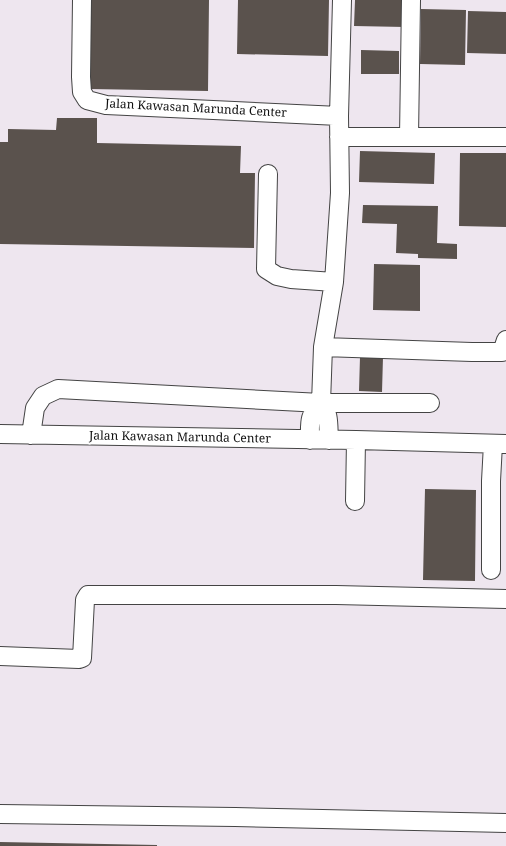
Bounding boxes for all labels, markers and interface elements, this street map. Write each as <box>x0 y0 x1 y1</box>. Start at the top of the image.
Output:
street label: Jalan Kawasan Marunda Center <box>104 94 288 121</box>
street label: Jalan Kawasan Marunda Center <box>88 426 271 447</box>

